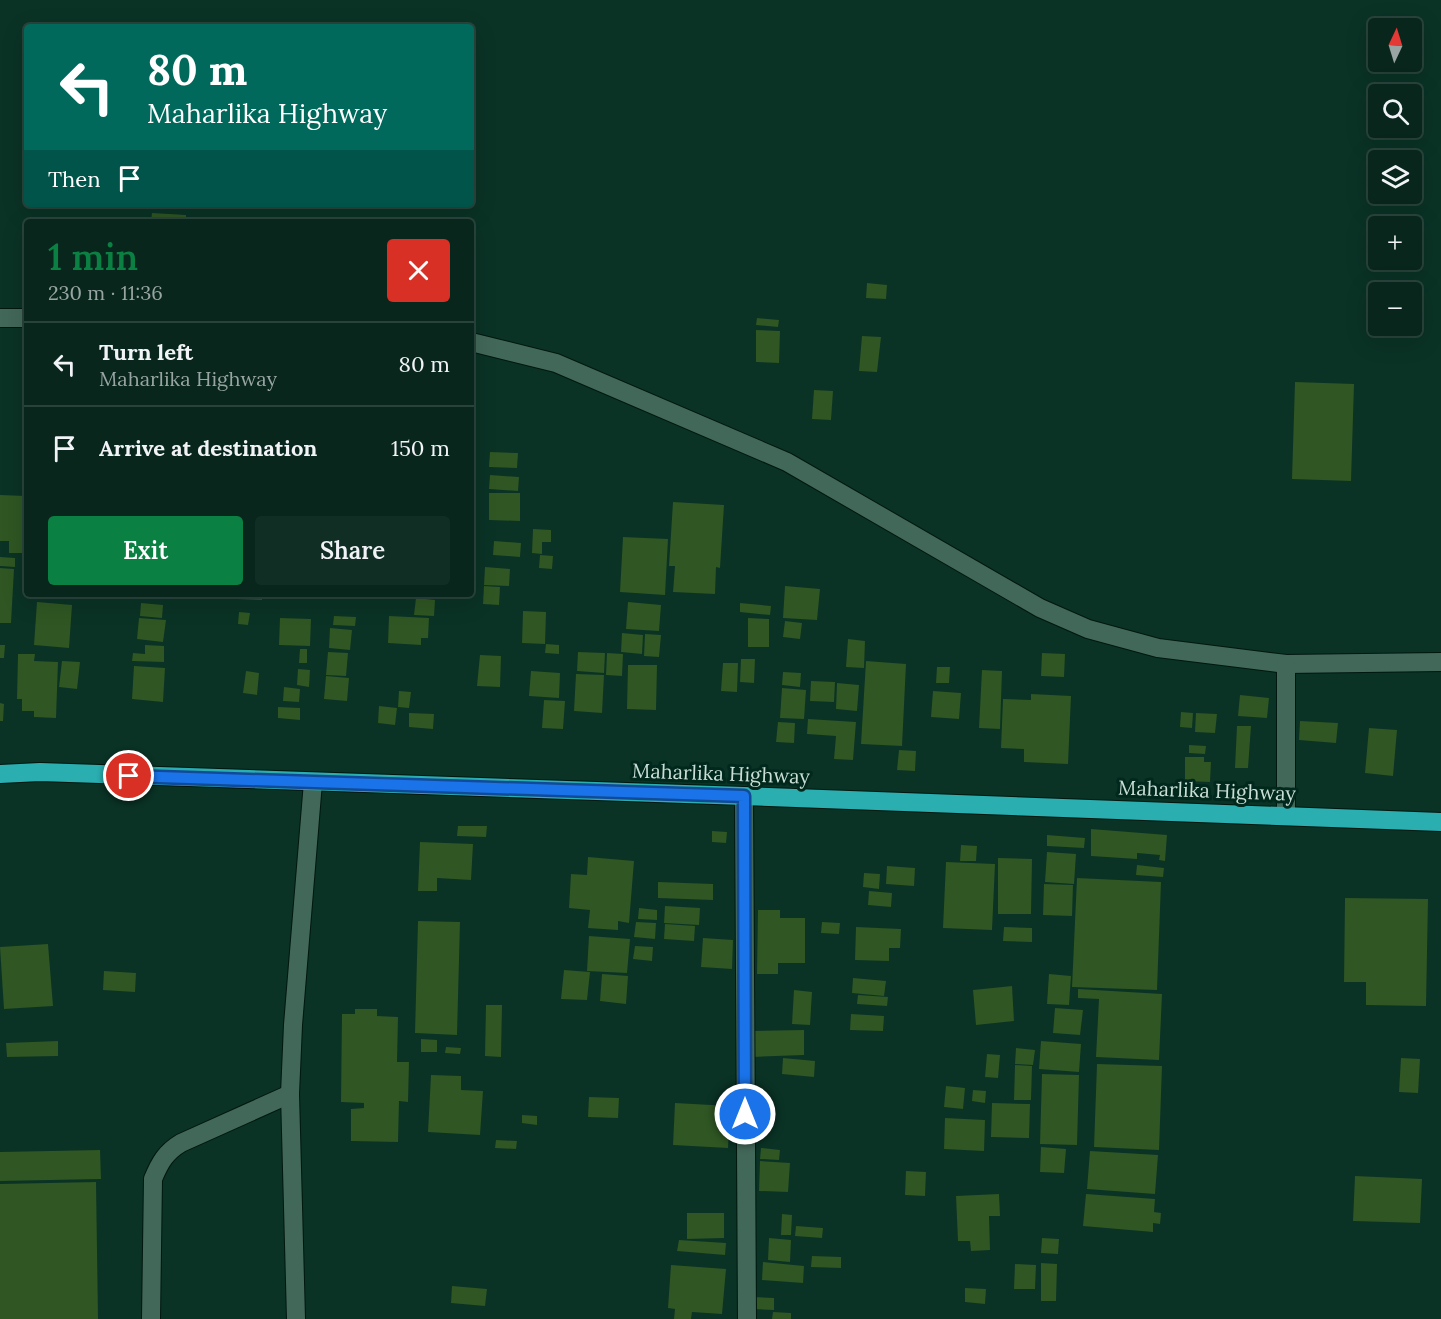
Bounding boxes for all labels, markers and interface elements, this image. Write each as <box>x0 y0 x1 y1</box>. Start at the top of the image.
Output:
north arrow <box>1368 18 1422 72</box>
map controls <box>1368 18 1422 336</box>
text: 80 m <box>147 43 247 97</box>
icon: left <box>48 48 126 126</box>
button: search <box>1368 84 1422 138</box>
text: Maharlika Highway <box>147 96 387 130</box>
button: layers <box>1368 150 1422 204</box>
icon: arrive <box>113 162 146 195</box>
text: Then <box>48 165 101 193</box>
button: + <box>1368 216 1422 270</box>
text: 1 min <box>48 234 138 280</box>
button: close <box>387 239 450 302</box>
text: 230 m · 11:36 <box>48 280 163 305</box>
button: − <box>1368 282 1422 336</box>
text: Turn left <box>99 338 193 366</box>
icon: left <box>48 348 81 381</box>
text: 80 m <box>399 350 450 378</box>
text: Maharlika Highway <box>99 366 277 391</box>
icon: arrive <box>48 432 81 465</box>
text: Arrive at destination <box>99 434 317 462</box>
text: 150 m <box>391 434 450 462</box>
button: Exit <box>48 516 243 585</box>
button: Share <box>255 516 450 585</box>
pin <box>103 750 154 801</box>
street label: Maharlika Highway <box>632 757 811 789</box>
icon: arrive <box>112 759 145 792</box>
street label: Maharlika Highway <box>1118 774 1297 806</box>
position arrow <box>713 1082 777 1146</box>

